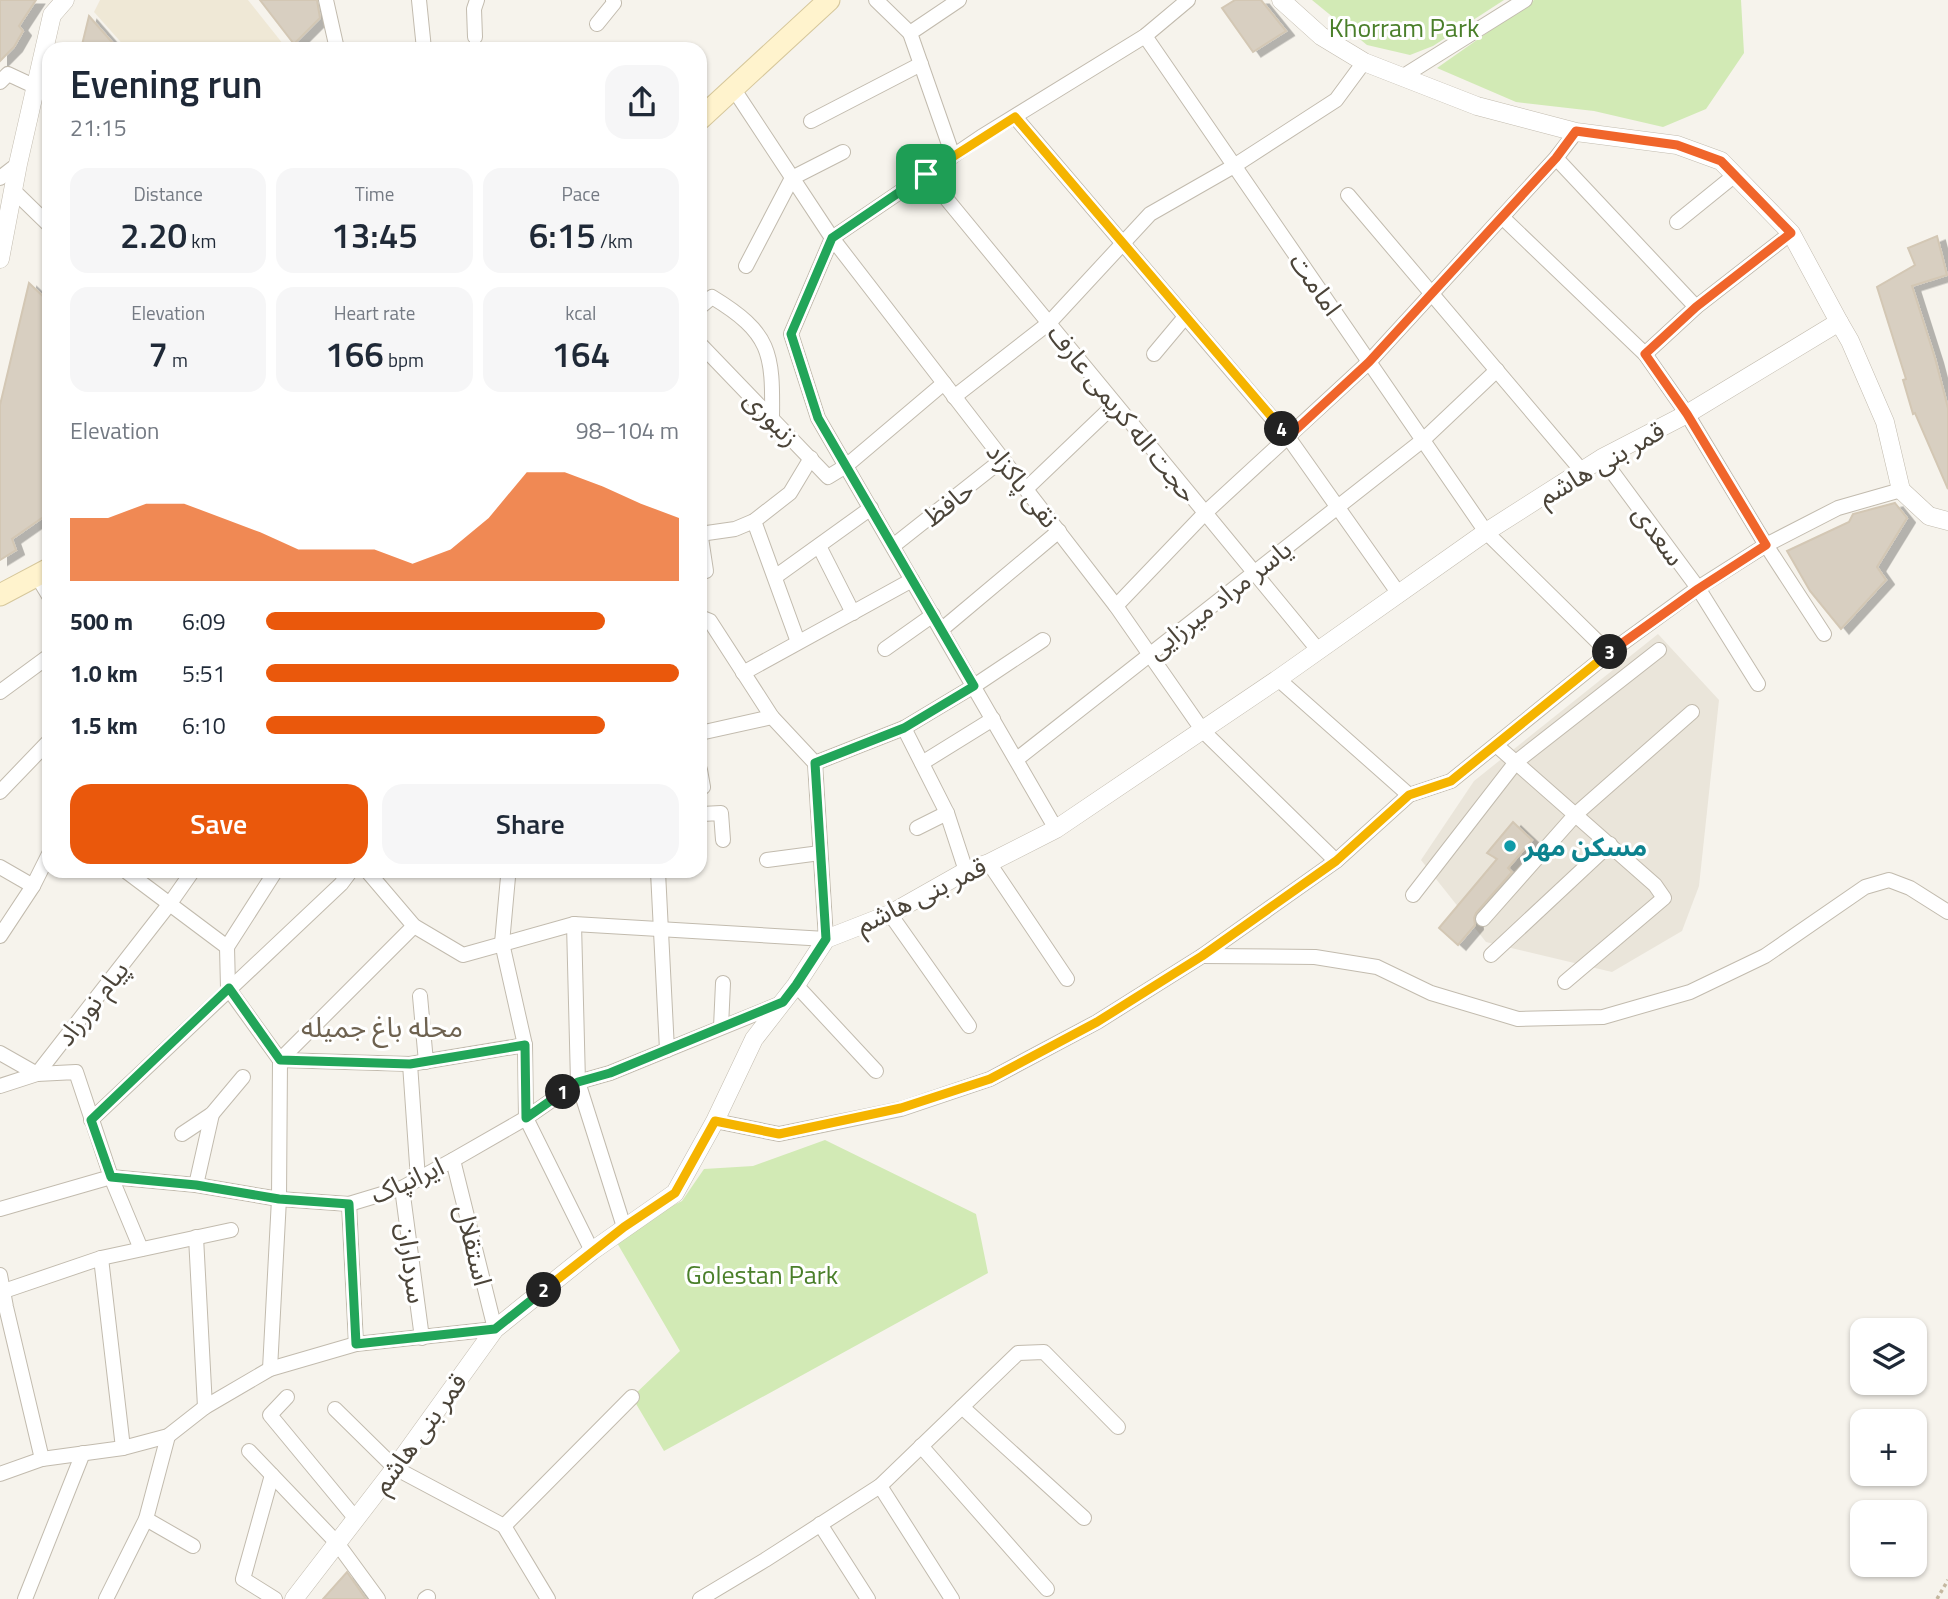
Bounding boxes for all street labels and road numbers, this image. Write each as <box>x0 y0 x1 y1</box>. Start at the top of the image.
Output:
street label: امامت <box>1280 244 1352 324</box>
street label: حجت اله کریمی عارف <box>1039 315 1207 511</box>
street label: زنبوری <box>735 381 809 455</box>
street label: قمر بنی هاشم <box>1530 411 1672 516</box>
street label: نقی پاکزاد <box>977 434 1069 536</box>
street label: حافظ <box>914 470 982 536</box>
street label: سعدی <box>1623 496 1695 574</box>
street label: یاسر مراد میرزایی <box>1138 530 1300 668</box>
street label: قمر بنی هاشم <box>849 847 993 944</box>
street label: پیام نورزاد <box>46 952 139 1055</box>
street label: ایرانپاک <box>364 1147 450 1213</box>
street label: استقلال <box>445 1200 503 1290</box>
street label: سرداران <box>387 1220 437 1306</box>
street label: قمر بنی هاشم <box>362 1365 477 1502</box>

